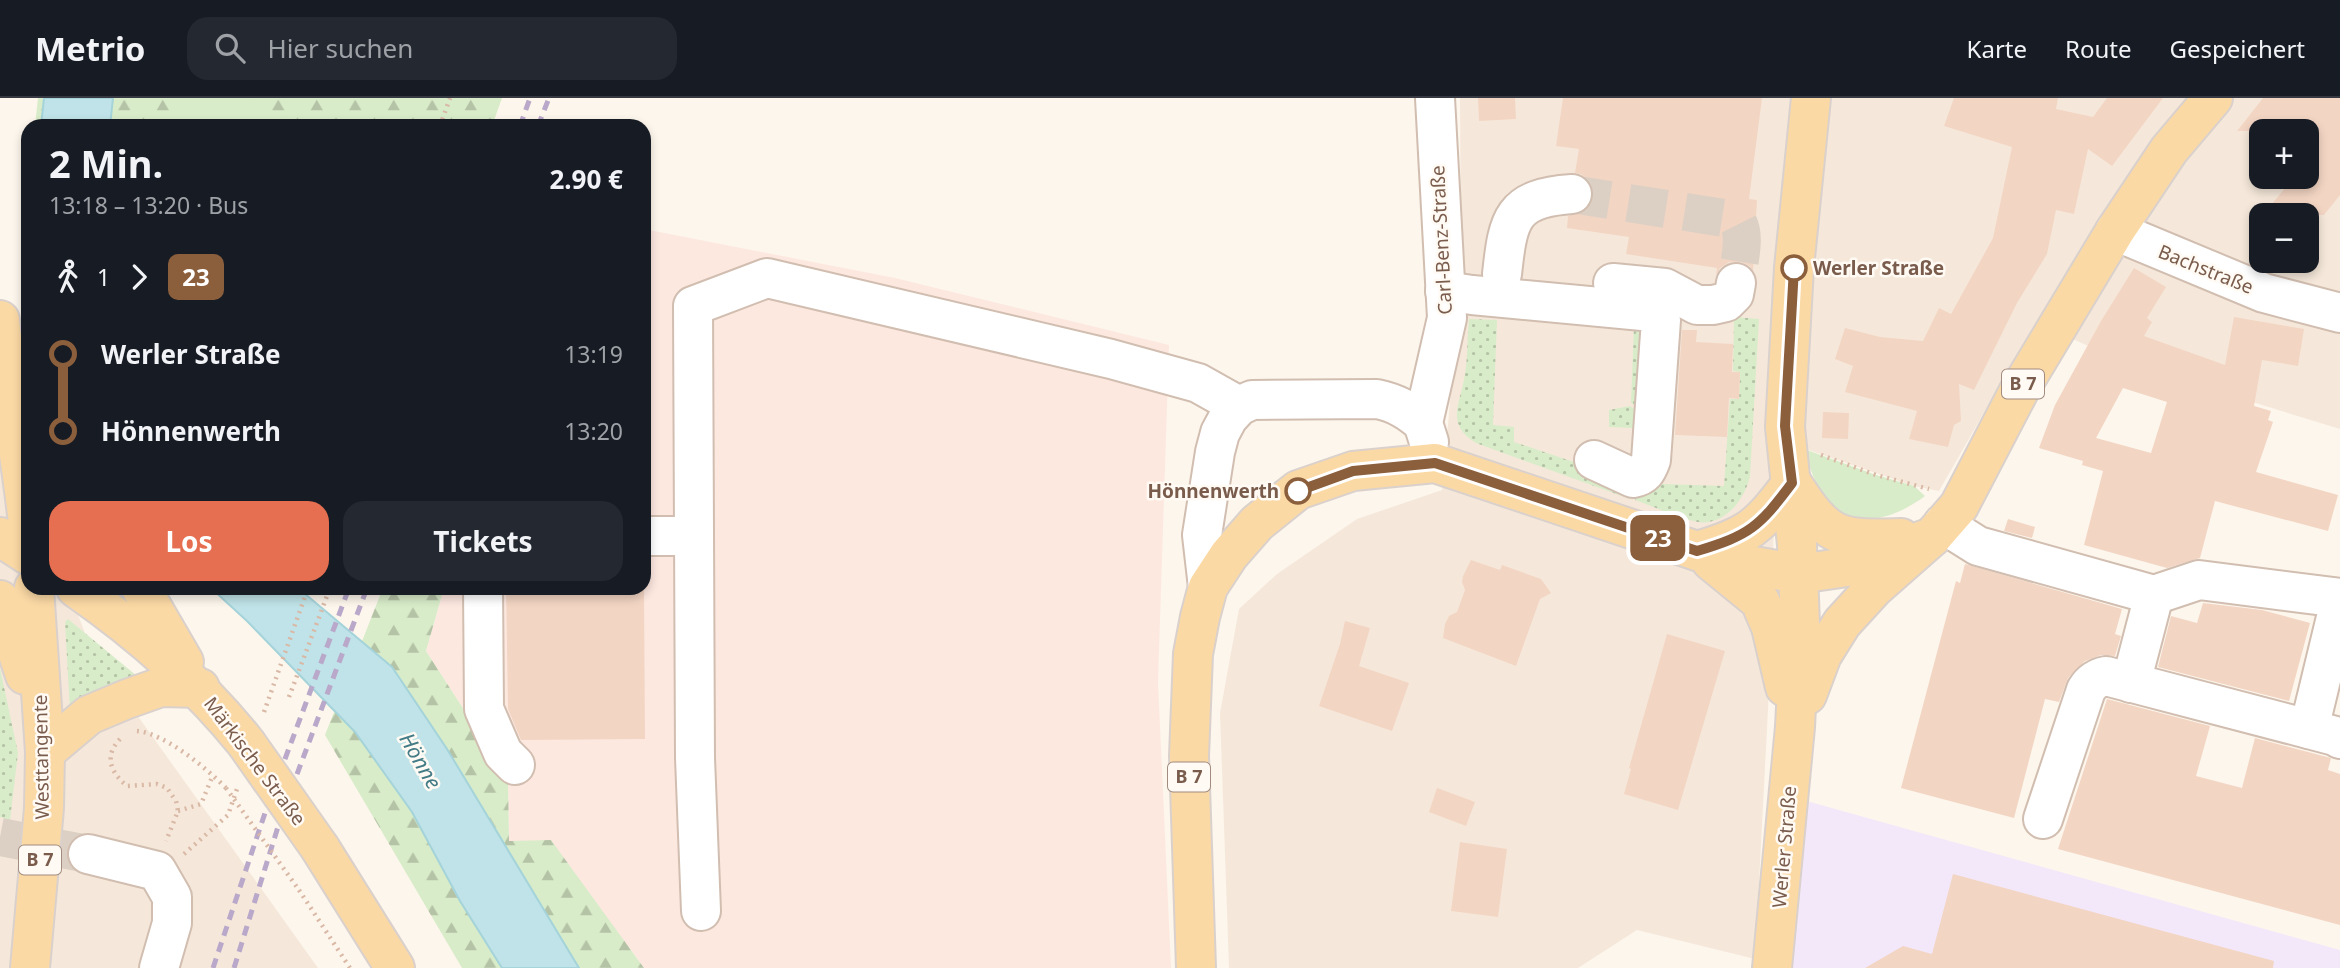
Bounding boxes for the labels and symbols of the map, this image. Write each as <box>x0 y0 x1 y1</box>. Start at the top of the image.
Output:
street label: Carl-Benz-Straße <box>1424 165 1458 315</box>
street label: Bachstraße <box>2154 238 2258 300</box>
marker: Werler Straße <box>1781 255 1807 281</box>
place label: Werler Straße <box>1813 255 1944 281</box>
road number: B 7 <box>2002 370 2044 398</box>
place label: Hönnenwerth <box>1148 478 1279 504</box>
marker: Hönnenwerth <box>1285 478 1311 504</box>
line badge: 23 <box>1626 515 1690 561</box>
street label: Märkische Straße <box>198 691 312 831</box>
street label: Westtangente <box>27 694 55 820</box>
water label: Hönne <box>394 727 448 794</box>
road number: B 7 <box>1168 762 1210 792</box>
street label: Werler Straße <box>1766 785 1802 909</box>
road number: B 7 <box>19 846 61 874</box>

